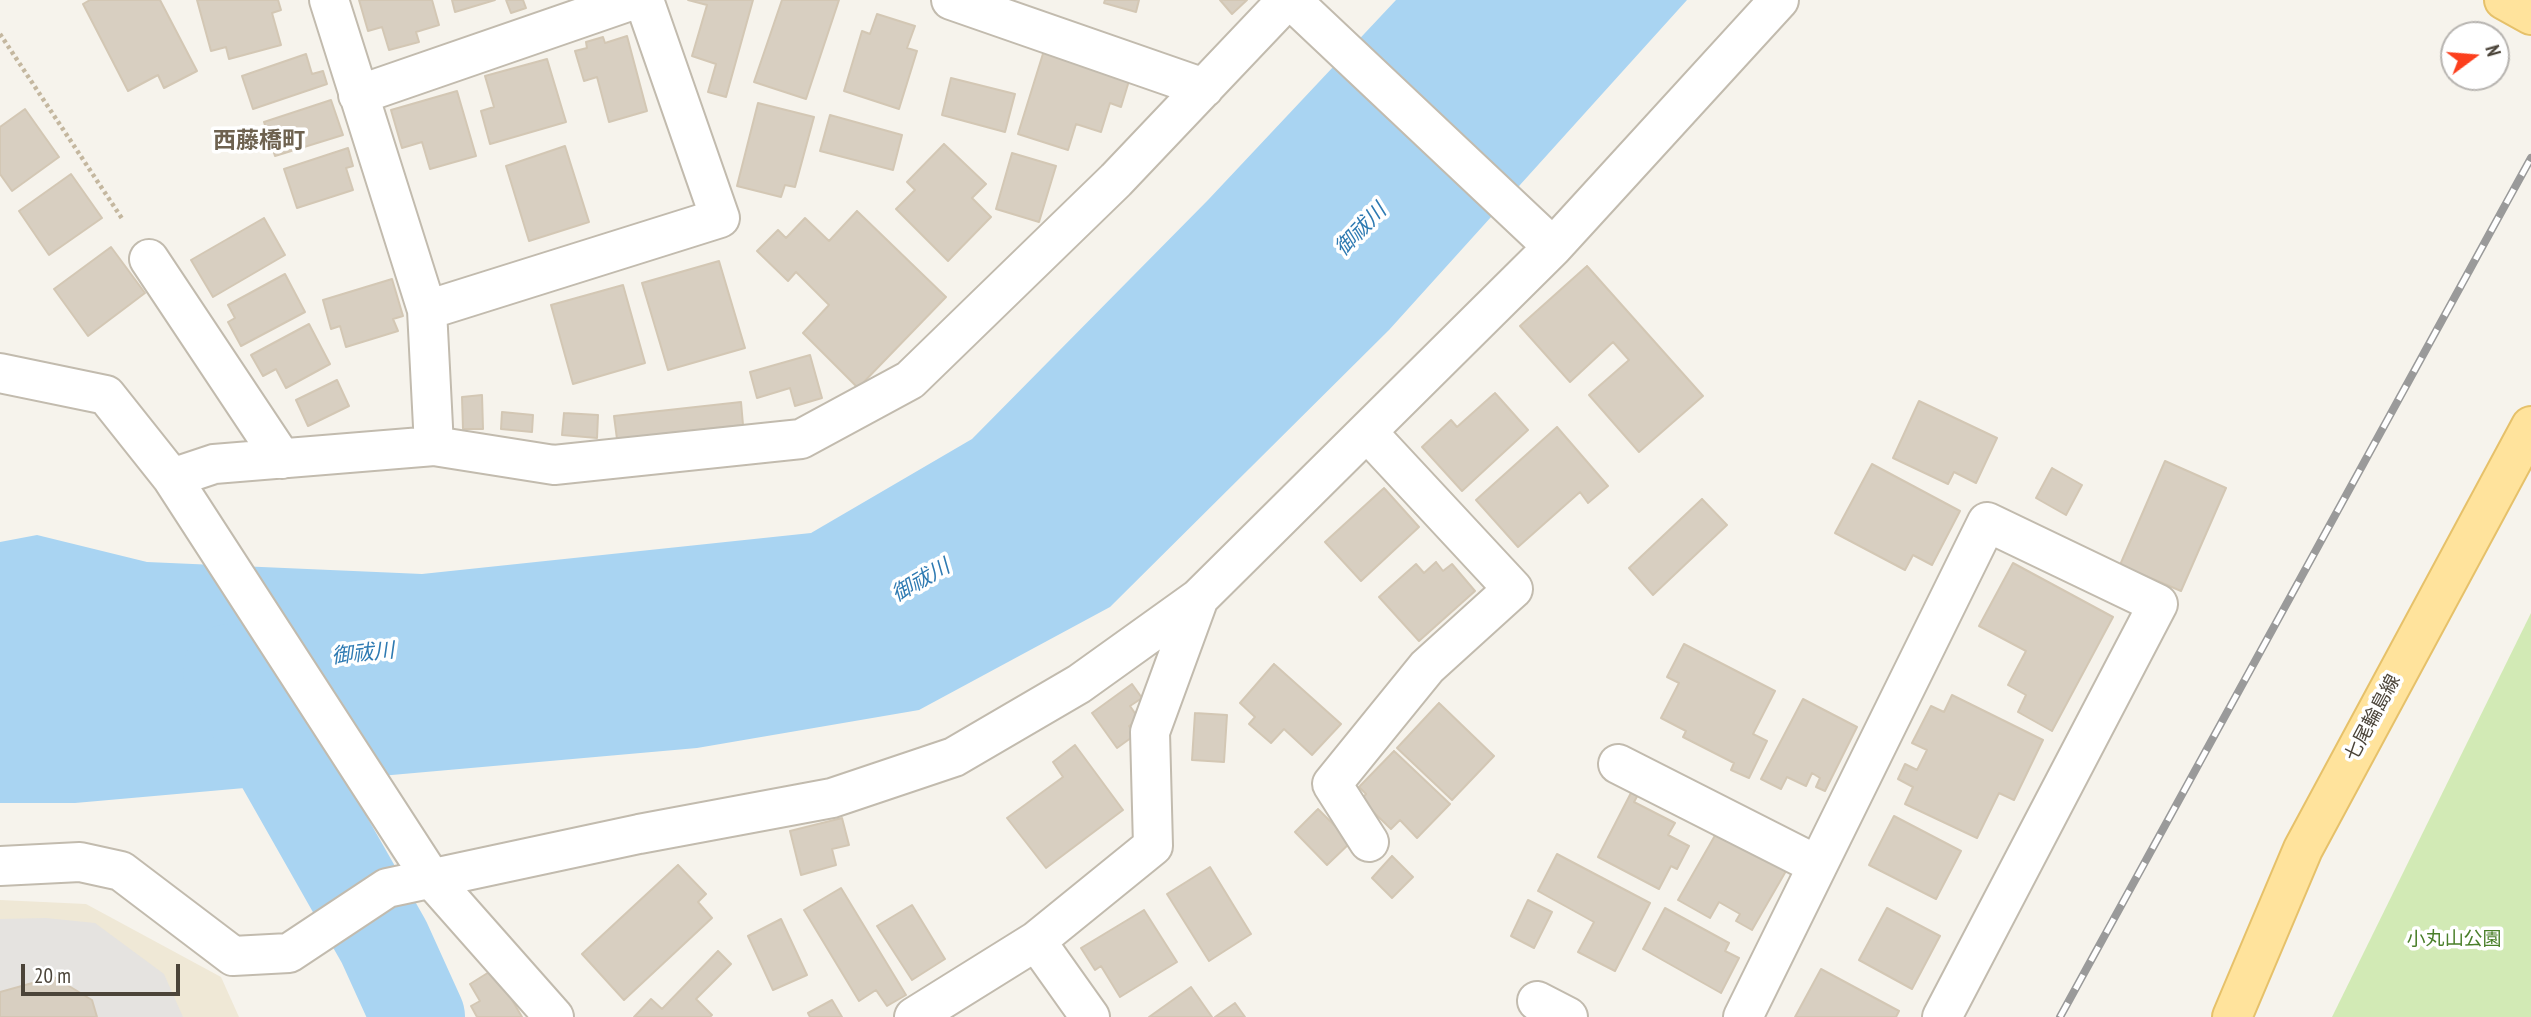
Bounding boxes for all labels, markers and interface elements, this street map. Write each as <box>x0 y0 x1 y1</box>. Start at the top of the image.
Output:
north arrow <box>2440 21 2510 91</box>
text: N <box>2480 43 2506 59</box>
district label: 西藤橋町 <box>213 127 305 155</box>
water label: 御祓川 <box>1330 199 1392 261</box>
water label: 御祓川 <box>887 554 955 608</box>
water label: 御祓川 <box>330 638 396 670</box>
street label: 七尾輪島線 <box>2341 671 2405 765</box>
park label: 小丸山公園 <box>2407 929 2501 951</box>
scale bar <box>24 950 184 994</box>
text: 20 m <box>34 962 71 989</box>

